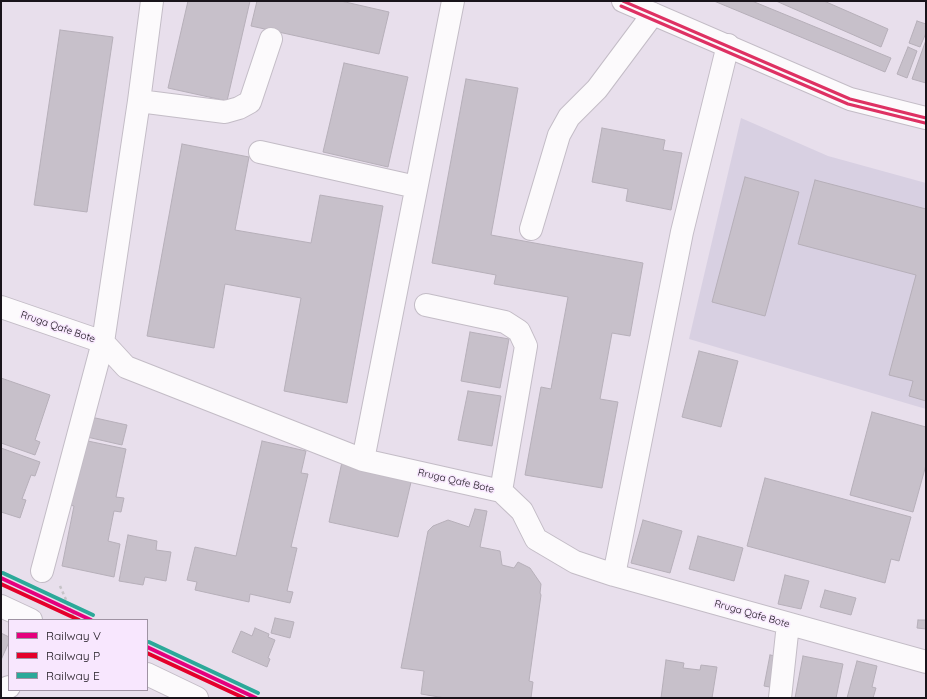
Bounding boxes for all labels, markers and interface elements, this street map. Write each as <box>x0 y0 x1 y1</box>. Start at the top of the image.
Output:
street label: Rruga Qafe Bote <box>19 309 97 345</box>
street label: Rruga Qafe Bote <box>417 466 495 496</box>
street label: Rruga Qafe Bote <box>713 597 791 631</box>
legend <box>8 619 148 691</box>
text: Railway V <box>46 628 101 643</box>
text: Railway P <box>46 648 100 663</box>
text: Railway E <box>46 668 100 683</box>

